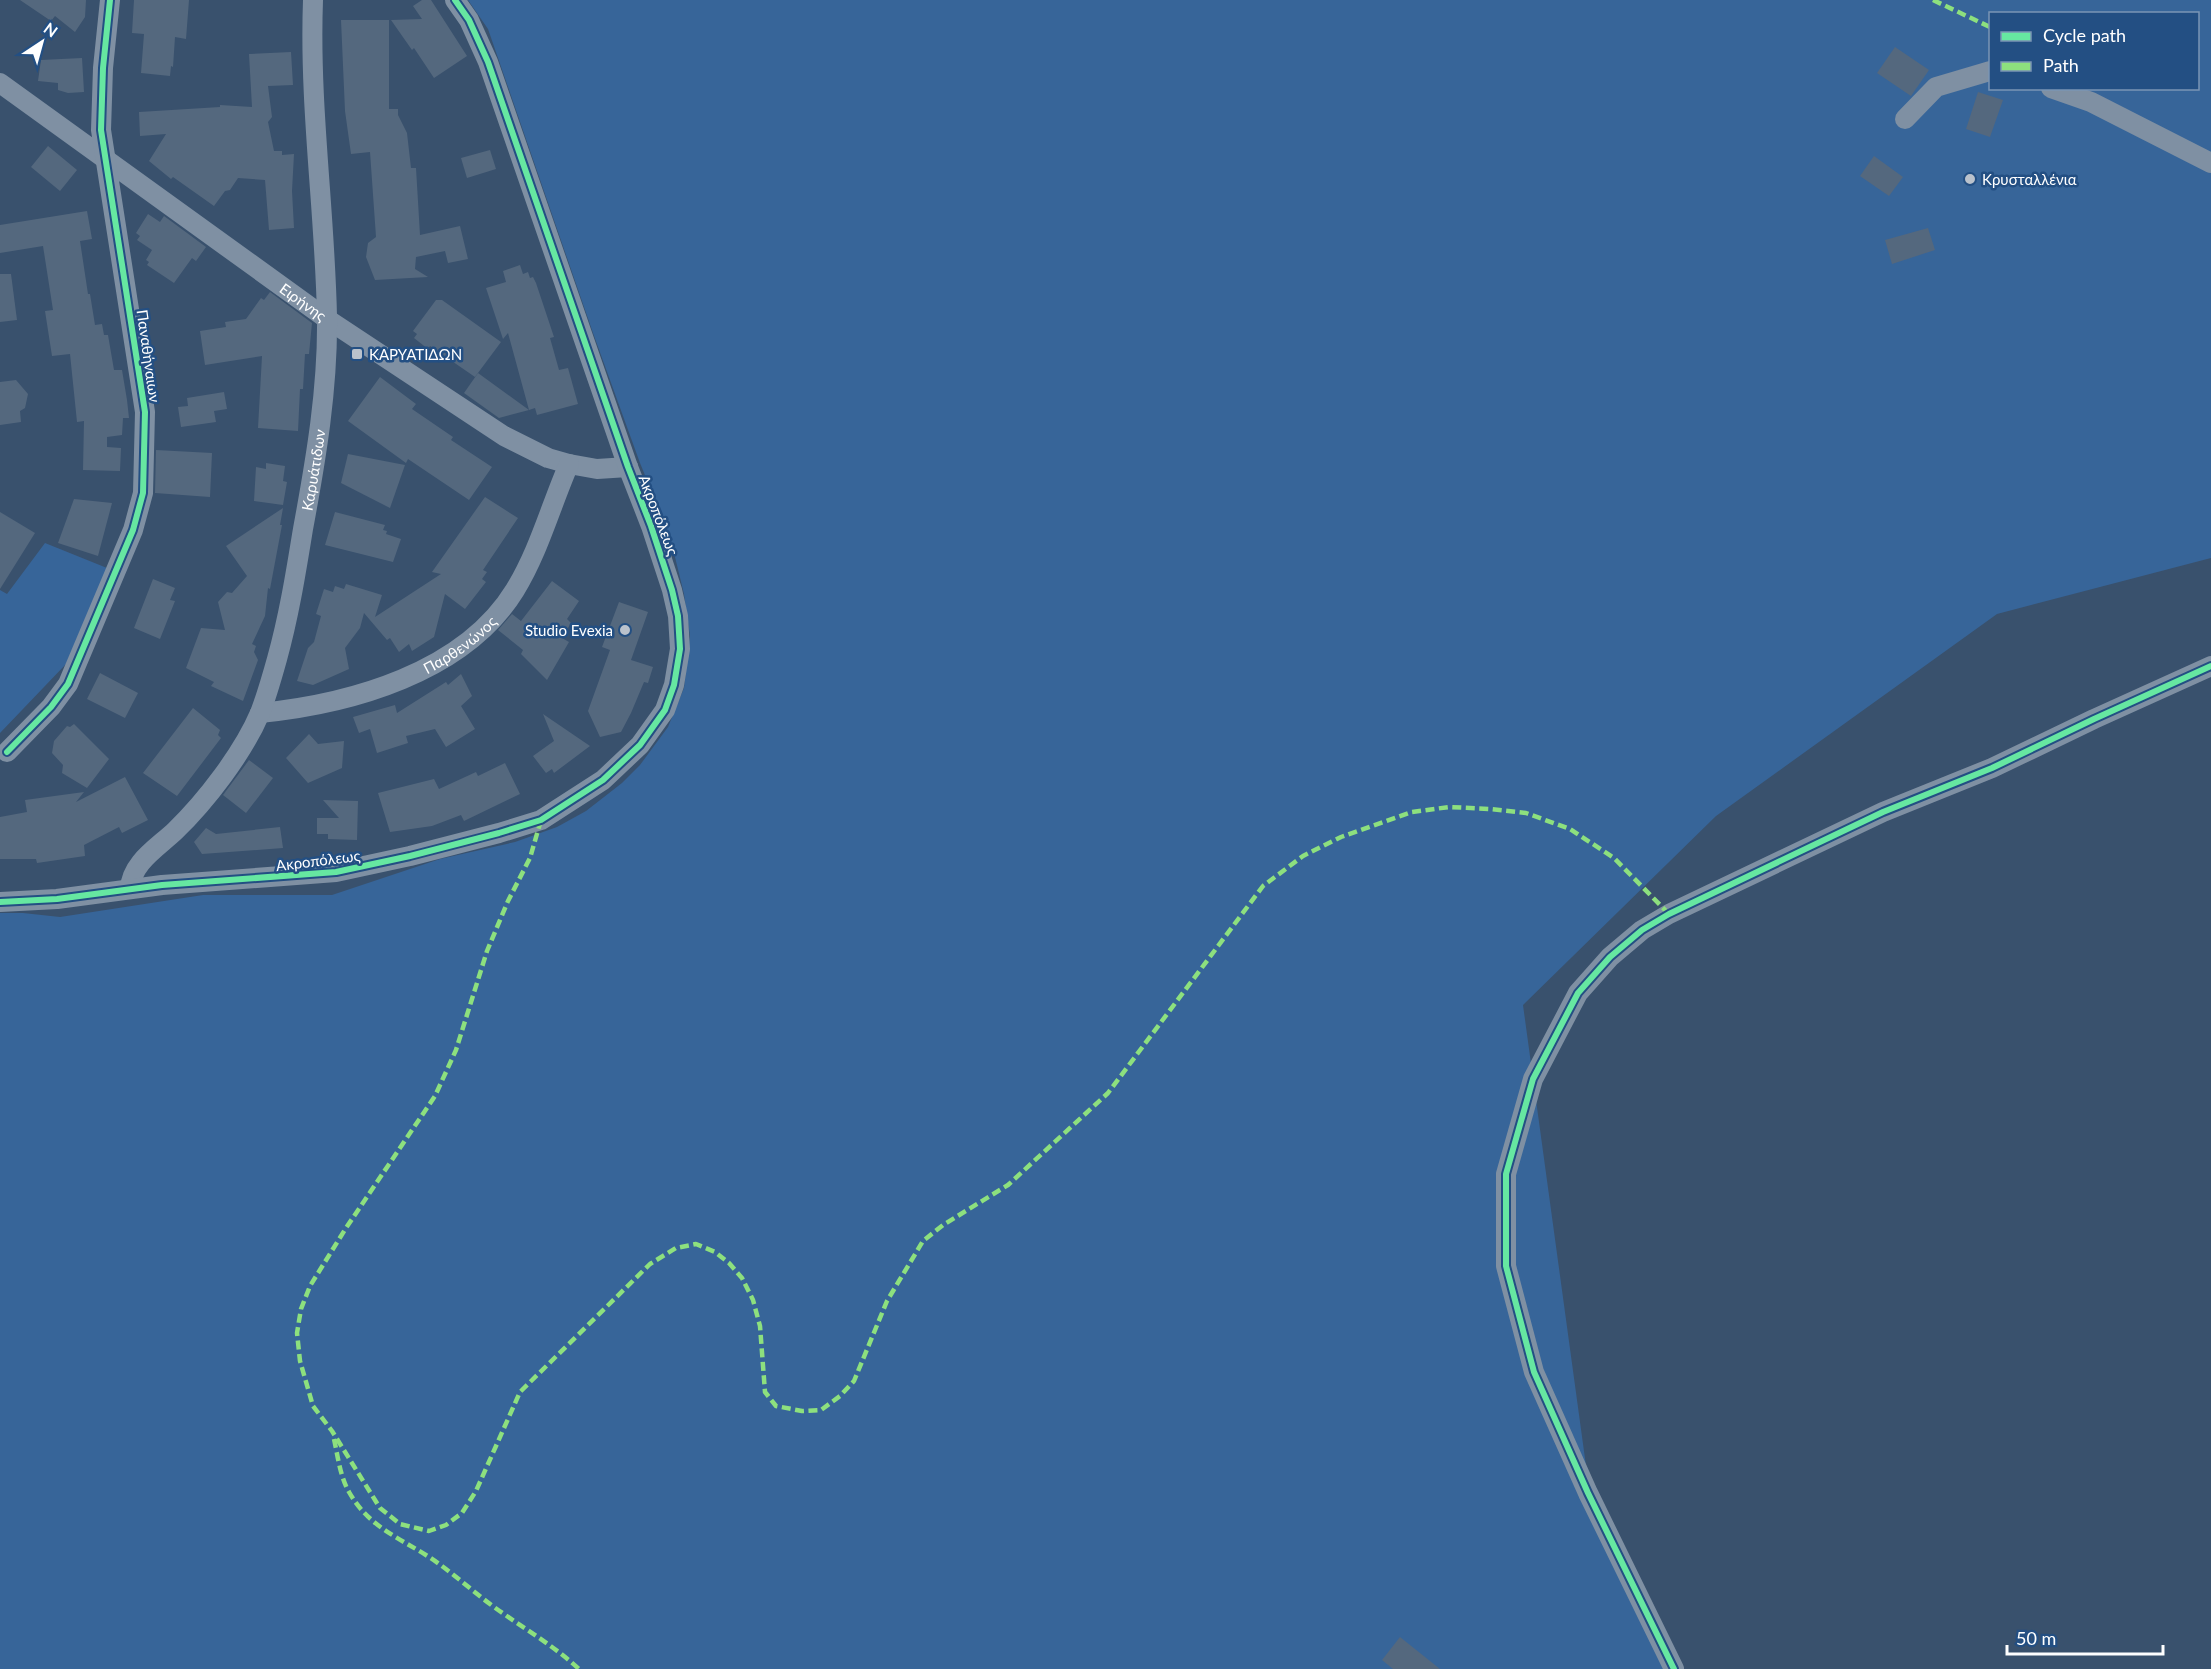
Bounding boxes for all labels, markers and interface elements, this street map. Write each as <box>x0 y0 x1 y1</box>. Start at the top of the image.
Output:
north arrow <box>12 12 72 72</box>
legend <box>1989 12 2199 90</box>
text: N <box>41 18 62 41</box>
text: Cycle path <box>2043 24 2126 46</box>
text: Path <box>2043 54 2079 76</box>
place label: Κρυσταλλένια <box>1982 170 2077 188</box>
marker: Κρυσταλλένια <box>1963 172 1977 186</box>
street label: Ειρήνης <box>277 279 330 325</box>
street label: Παναθήναιων <box>134 308 164 404</box>
place label: ΚΑΡΥΑΤΙΔΩΝ <box>369 345 462 363</box>
marker: ΚΑΡΥΑΤΙΔΩΝ <box>350 347 364 361</box>
street label: Καρυάτιδων <box>298 428 328 512</box>
street label: Ακροπόλεως <box>635 472 683 558</box>
street label: Παρθενώνος <box>420 612 500 677</box>
place label: Studio Evexia <box>525 621 613 639</box>
marker: Studio Evexia <box>618 623 632 637</box>
street label: Ακροπόλεως <box>275 846 361 874</box>
scale bar <box>2007 1618 2163 1656</box>
text: 50 m <box>2016 1627 2056 1649</box>

